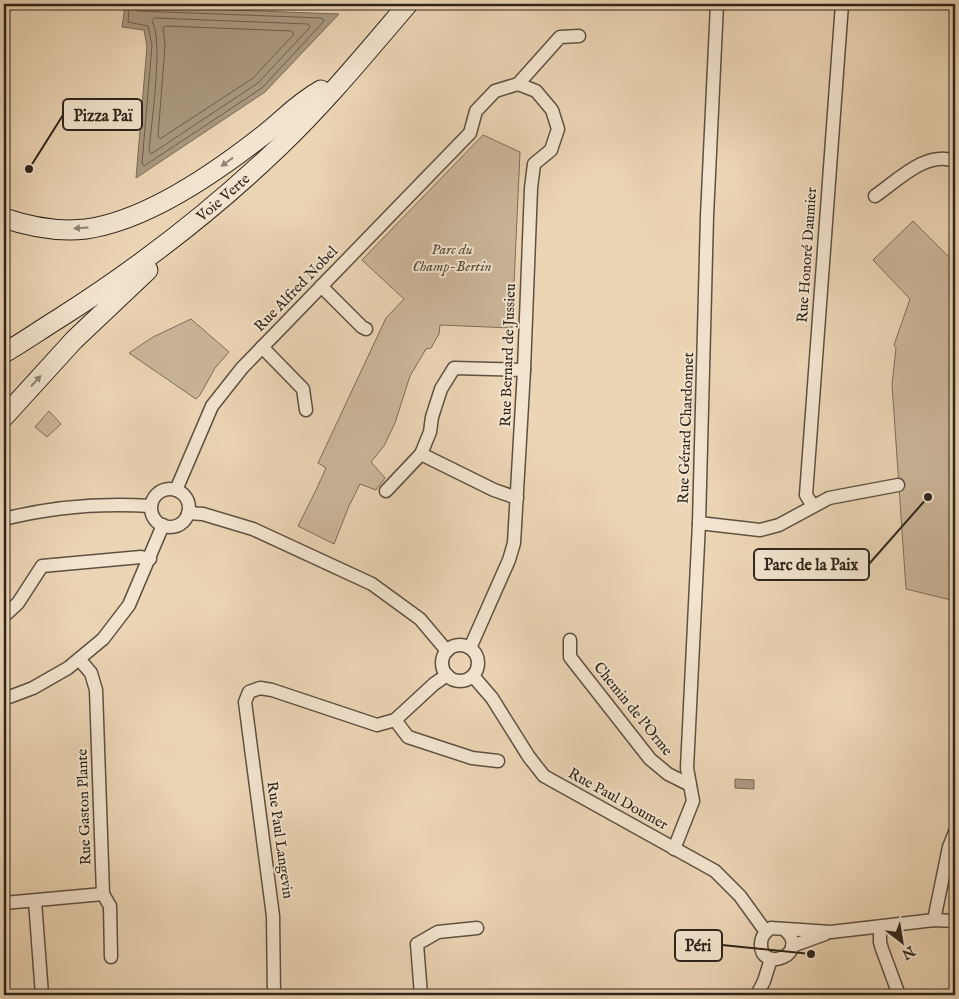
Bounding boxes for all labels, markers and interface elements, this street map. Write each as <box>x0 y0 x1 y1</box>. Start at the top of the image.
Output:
callout: Pizza Paï <box>63 99 142 130</box>
text: Pizza Paï <box>73 107 133 127</box>
one-way arrow <box>221 157 234 168</box>
street label: Voie Verte <box>191 169 254 226</box>
street label: Rue Honoré Daumier <box>793 186 821 323</box>
one-way arrow <box>72 225 88 233</box>
park label: Parc du Champ-Bertin <box>412 240 492 276</box>
street label: Rue Alfred Nobel <box>250 241 342 336</box>
street label: Rue Bernard de Jussieu <box>496 283 520 427</box>
street label: Rue Gérard Chardonnet <box>674 352 698 504</box>
one-way arrow <box>30 375 42 387</box>
callout: Parc de la Paix <box>754 549 869 580</box>
text: Parc de la Paix <box>764 556 859 576</box>
street label: Chemin de l'Orme <box>589 658 677 760</box>
street label: Rue Gaston Plante <box>72 748 96 866</box>
street label: Rue Paul Doumer <box>565 764 672 835</box>
street label: Rue Paul Langevin <box>262 780 298 900</box>
north arrow <box>876 916 926 966</box>
callout: Péri <box>675 930 722 961</box>
text: Péri <box>685 937 712 957</box>
text: N <box>898 941 919 963</box>

